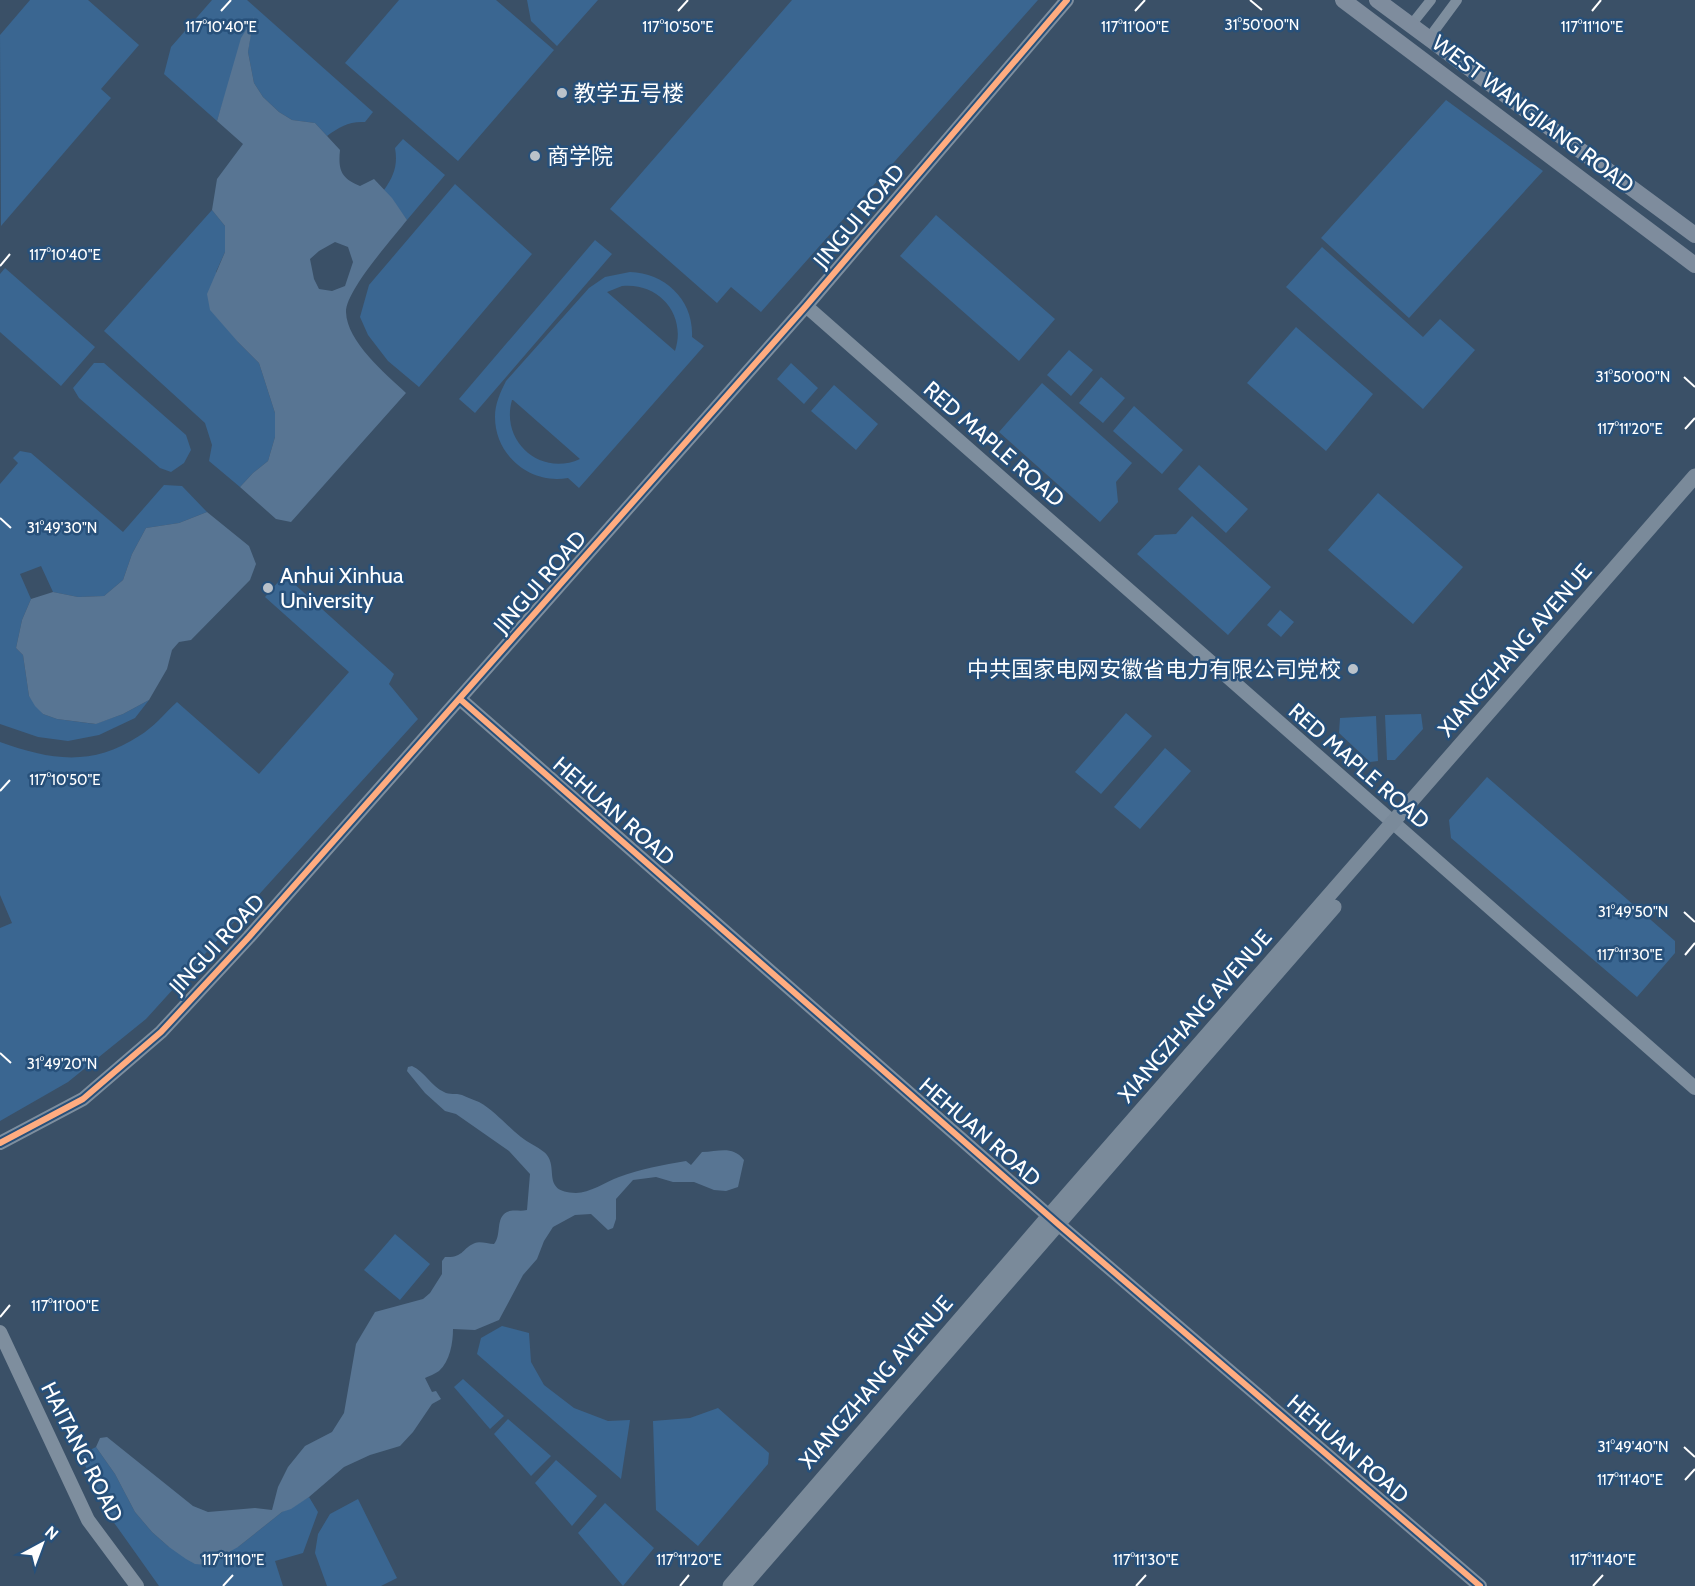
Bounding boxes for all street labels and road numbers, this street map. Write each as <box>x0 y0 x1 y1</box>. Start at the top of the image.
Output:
street label: WEST WANGJIANG ROAD <box>1427 29 1639 199</box>
street label: JINGUI ROAD <box>807 158 910 274</box>
street label: RED MAPLE ROAD <box>918 375 1070 513</box>
street label: JINGUI ROAD <box>487 525 592 640</box>
street label: XIANGZHANG AVENUE <box>1432 558 1598 742</box>
street label: RED MAPLE ROAD <box>1283 697 1435 835</box>
street label: HEHUAN ROAD <box>548 751 680 871</box>
street label: JINGUI ROAD <box>163 888 270 1001</box>
street label: XIANGZHANG AVENUE <box>1112 924 1278 1108</box>
street label: HEHUAN ROAD <box>914 1072 1046 1192</box>
street label: XIANGZHANG AVENUE <box>793 1290 959 1474</box>
street label: HAITANG ROAD <box>35 1377 129 1527</box>
street label: HEHUAN ROAD <box>1282 1389 1414 1509</box>

